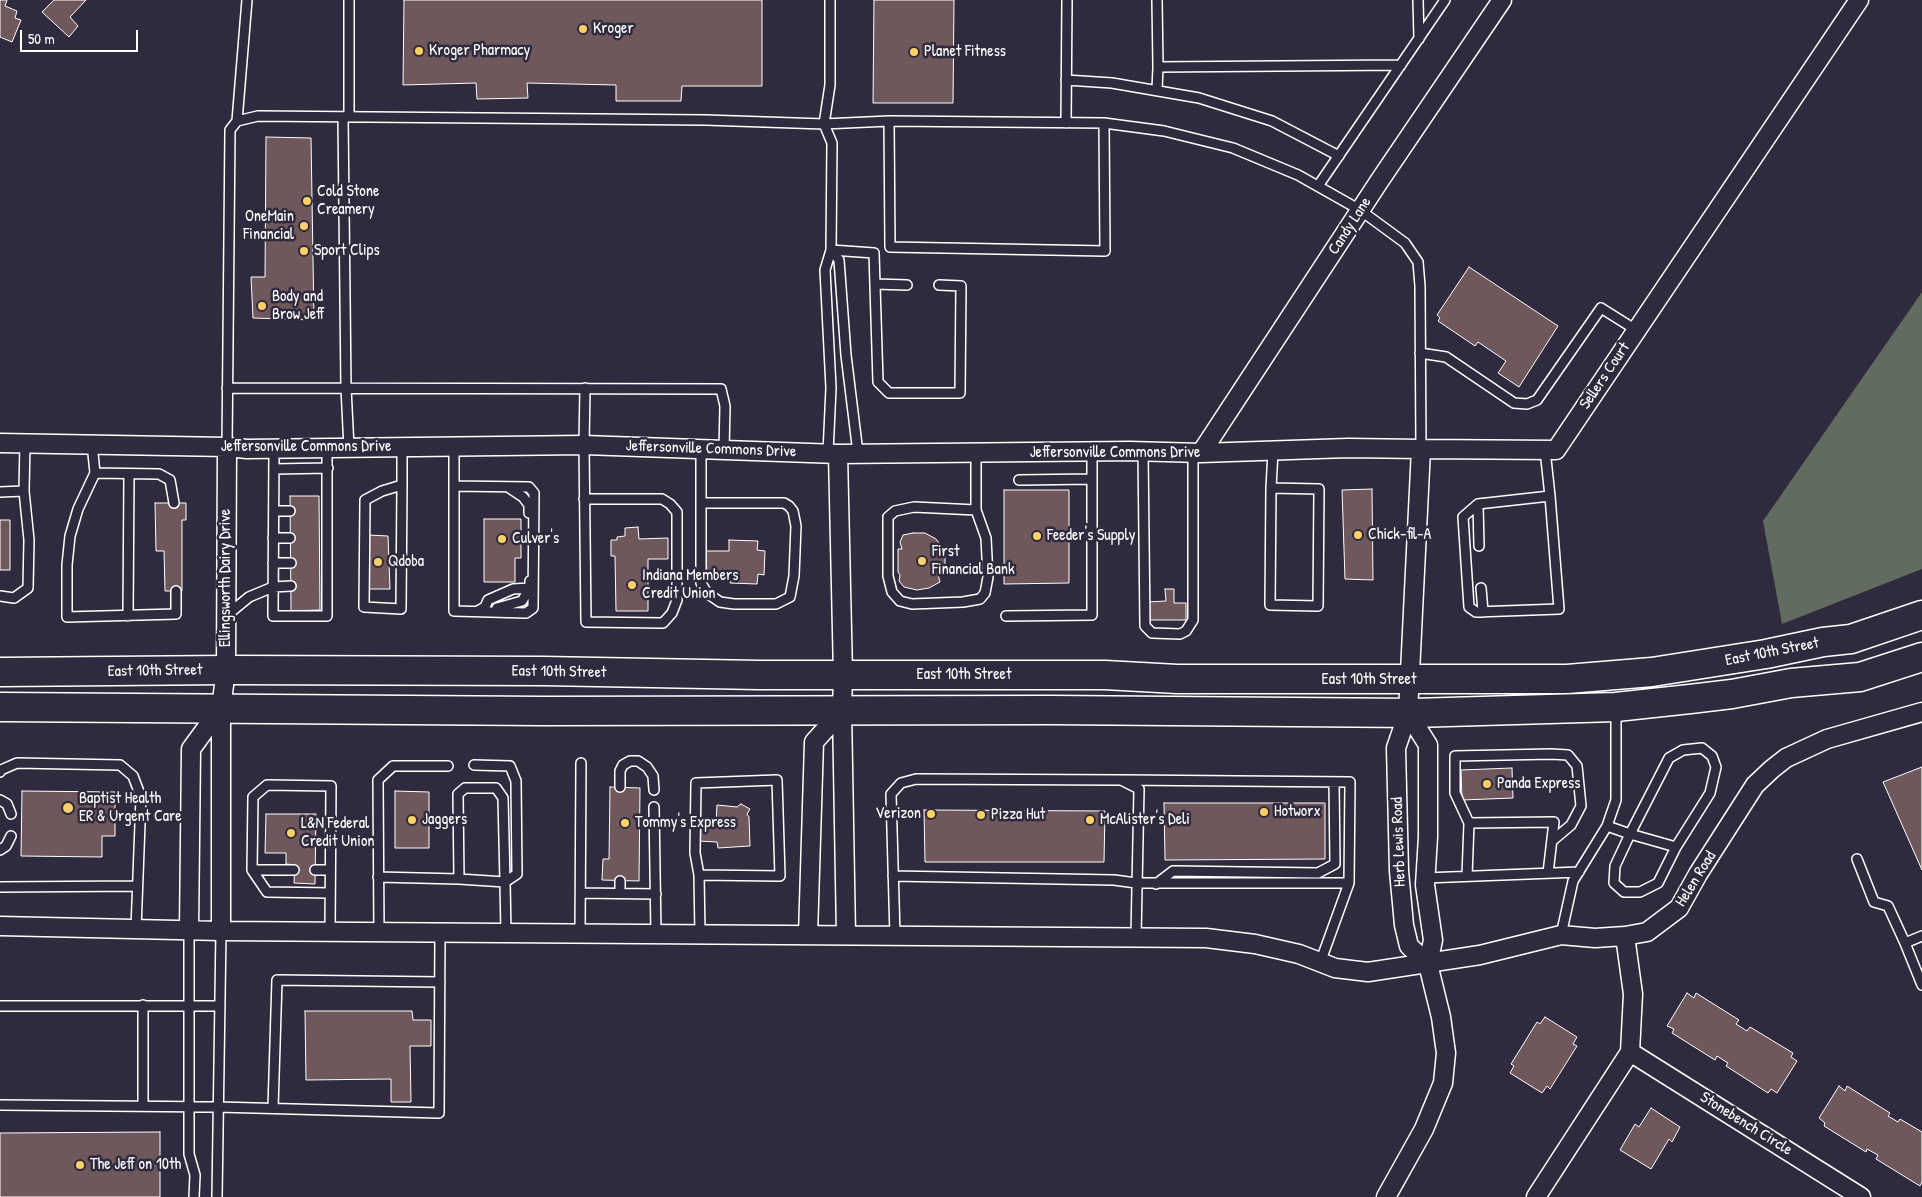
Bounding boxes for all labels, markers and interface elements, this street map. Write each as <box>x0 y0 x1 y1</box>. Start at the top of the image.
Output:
place label: Kroger <box>593 19 634 39</box>
scale bar <box>22 20 140 52</box>
marker: Kroger <box>577 23 589 35</box>
text: 50 m <box>28 28 55 49</box>
place label: Kroger Pharmacy <box>429 41 530 61</box>
place label: Planet Fitness <box>924 42 1006 62</box>
marker: Kroger Pharmacy <box>413 45 425 57</box>
marker: Planet Fitness <box>908 46 920 58</box>
place label: Cold Stone Creamery <box>317 182 379 220</box>
street label: Candy Lane <box>1324 194 1376 258</box>
marker: Cold Stone Creamery <box>301 195 313 207</box>
place label: OneMain Financial <box>243 207 294 245</box>
marker: OneMain Financial <box>298 220 310 232</box>
place label: Sport Clips <box>314 241 380 261</box>
marker: Sport Clips <box>298 245 310 257</box>
place label: Body and Brow Jeff <box>272 287 324 325</box>
marker: Body and Brow Jeff <box>256 300 268 312</box>
street label: Sellers Court <box>1576 339 1634 413</box>
street label: Jeffersonville Commons Drive <box>625 436 797 462</box>
street label: Jeffersonville Commons Drive <box>221 437 391 457</box>
street label: Jeffersonville Commons Drive <box>1030 443 1200 463</box>
street label: Ellingsworth Dairy Drive <box>216 509 236 647</box>
place label: Chick-fil-A <box>1368 525 1431 545</box>
place label: Feeder's Supply <box>1047 526 1135 546</box>
place label: Culver's <box>512 529 559 549</box>
marker: Chick-fil-A <box>1352 529 1364 541</box>
marker: Feeder's Supply <box>1031 530 1043 542</box>
marker: Culver's <box>496 533 508 545</box>
place label: First Financial Bank <box>932 542 1015 580</box>
place label: Qdoba <box>388 552 424 572</box>
marker: First Financial Bank <box>916 555 928 567</box>
marker: Qdoba <box>372 556 384 568</box>
place label: Indiana Members Credit Union <box>642 566 738 604</box>
marker: Indiana Members Credit Union <box>626 579 638 591</box>
street label: East 10th Street <box>1724 634 1820 670</box>
street label: East 10th Street <box>107 661 203 681</box>
street label: East 10th Street <box>511 662 607 682</box>
street label: East 10th Street <box>917 665 1011 685</box>
street label: East 10th Street <box>1322 670 1416 690</box>
place label: Panda Express <box>1497 774 1580 794</box>
marker: Panda Express <box>1481 778 1493 790</box>
place label: Baptist Health ER & Urgent Care <box>79 789 182 827</box>
street label: Herb Lewis Road <box>1388 797 1410 887</box>
marker: Baptist Health ER & Urgent Care <box>61 801 75 815</box>
place label: Hotworx <box>1274 802 1321 822</box>
place label: Verizon <box>875 804 921 824</box>
place label: Pizza Hut <box>991 805 1045 825</box>
marker: Hotworx <box>1258 806 1270 818</box>
marker: Verizon <box>925 808 937 820</box>
marker: Pizza Hut <box>975 809 987 821</box>
place label: Jaggers <box>422 810 467 830</box>
place label: McAlister's Deli <box>1100 810 1190 830</box>
place label: Tommy's Express <box>635 813 736 833</box>
place label: L&N Federal Credit Union <box>301 814 375 852</box>
marker: Jaggers <box>406 814 418 826</box>
marker: McAlister's Deli <box>1084 814 1096 826</box>
marker: Tommy's Express <box>619 817 631 829</box>
marker: L&N Federal Credit Union <box>285 827 297 839</box>
street label: Helen Road <box>1672 848 1720 910</box>
street label: Stonebench Circle <box>1696 1088 1796 1160</box>
place label: The Jeff on 10th <box>90 1155 181 1175</box>
marker: The Jeff on 10th <box>74 1159 86 1171</box>

